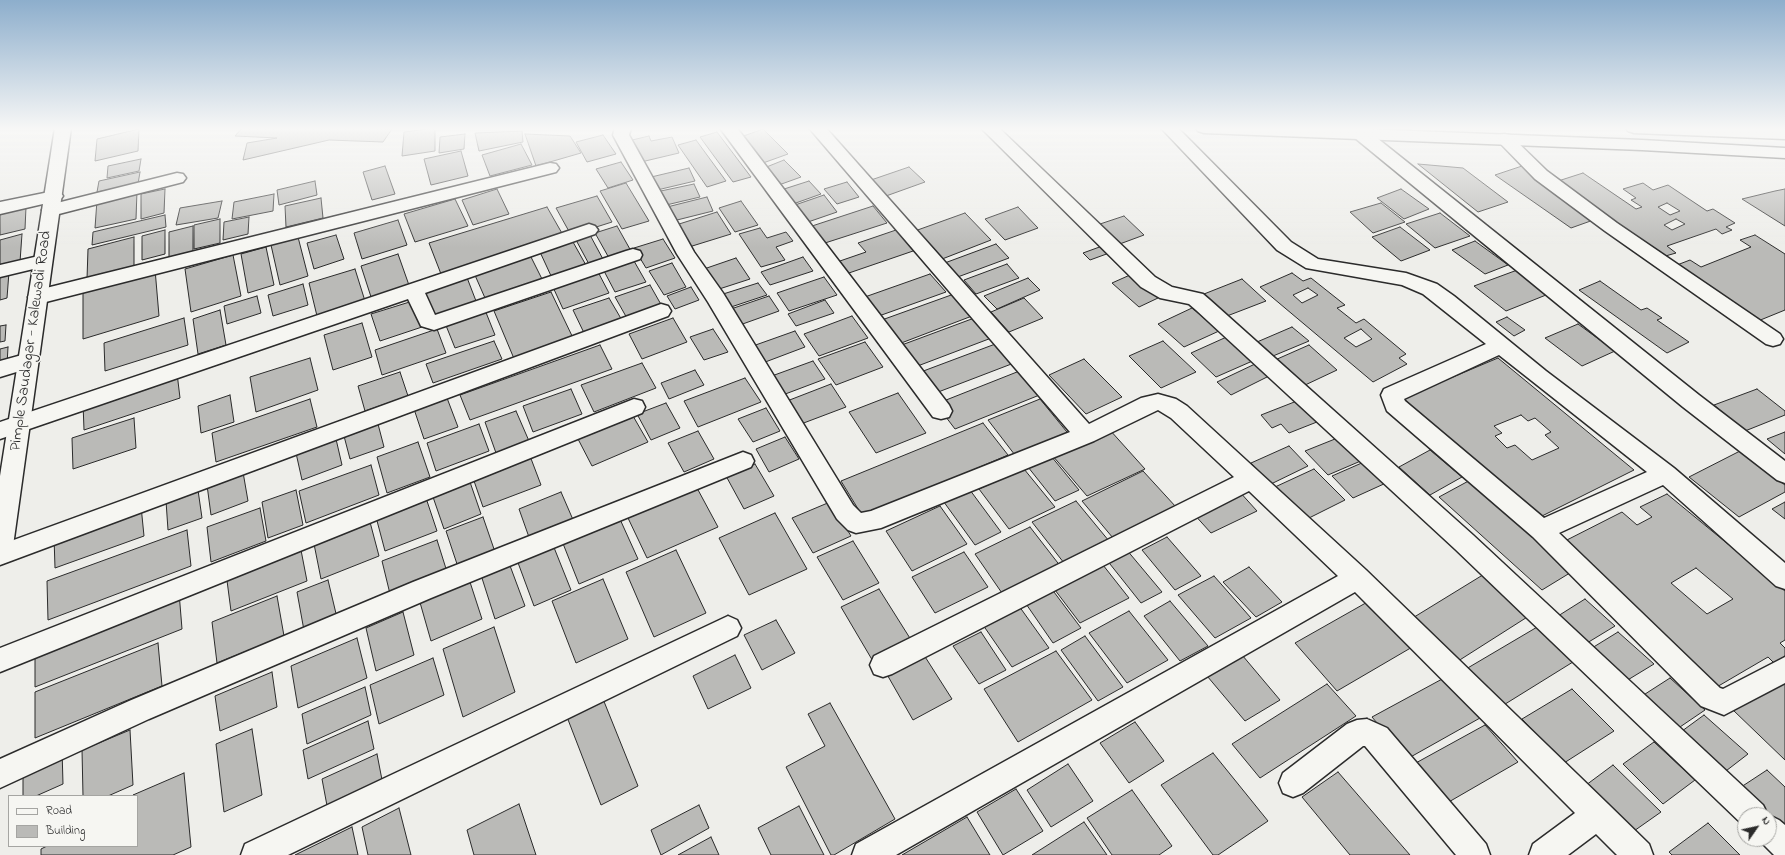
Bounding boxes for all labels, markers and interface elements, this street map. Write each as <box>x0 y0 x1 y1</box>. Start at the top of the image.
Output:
street label: Pimple Saudagar - Kalewadi Road <box>7 230 57 452</box>
legend <box>8 795 138 847</box>
text: Road <box>46 802 72 820</box>
north arrow <box>1737 807 1777 847</box>
text: N <box>1757 813 1775 828</box>
text: Building <box>46 822 85 840</box>

